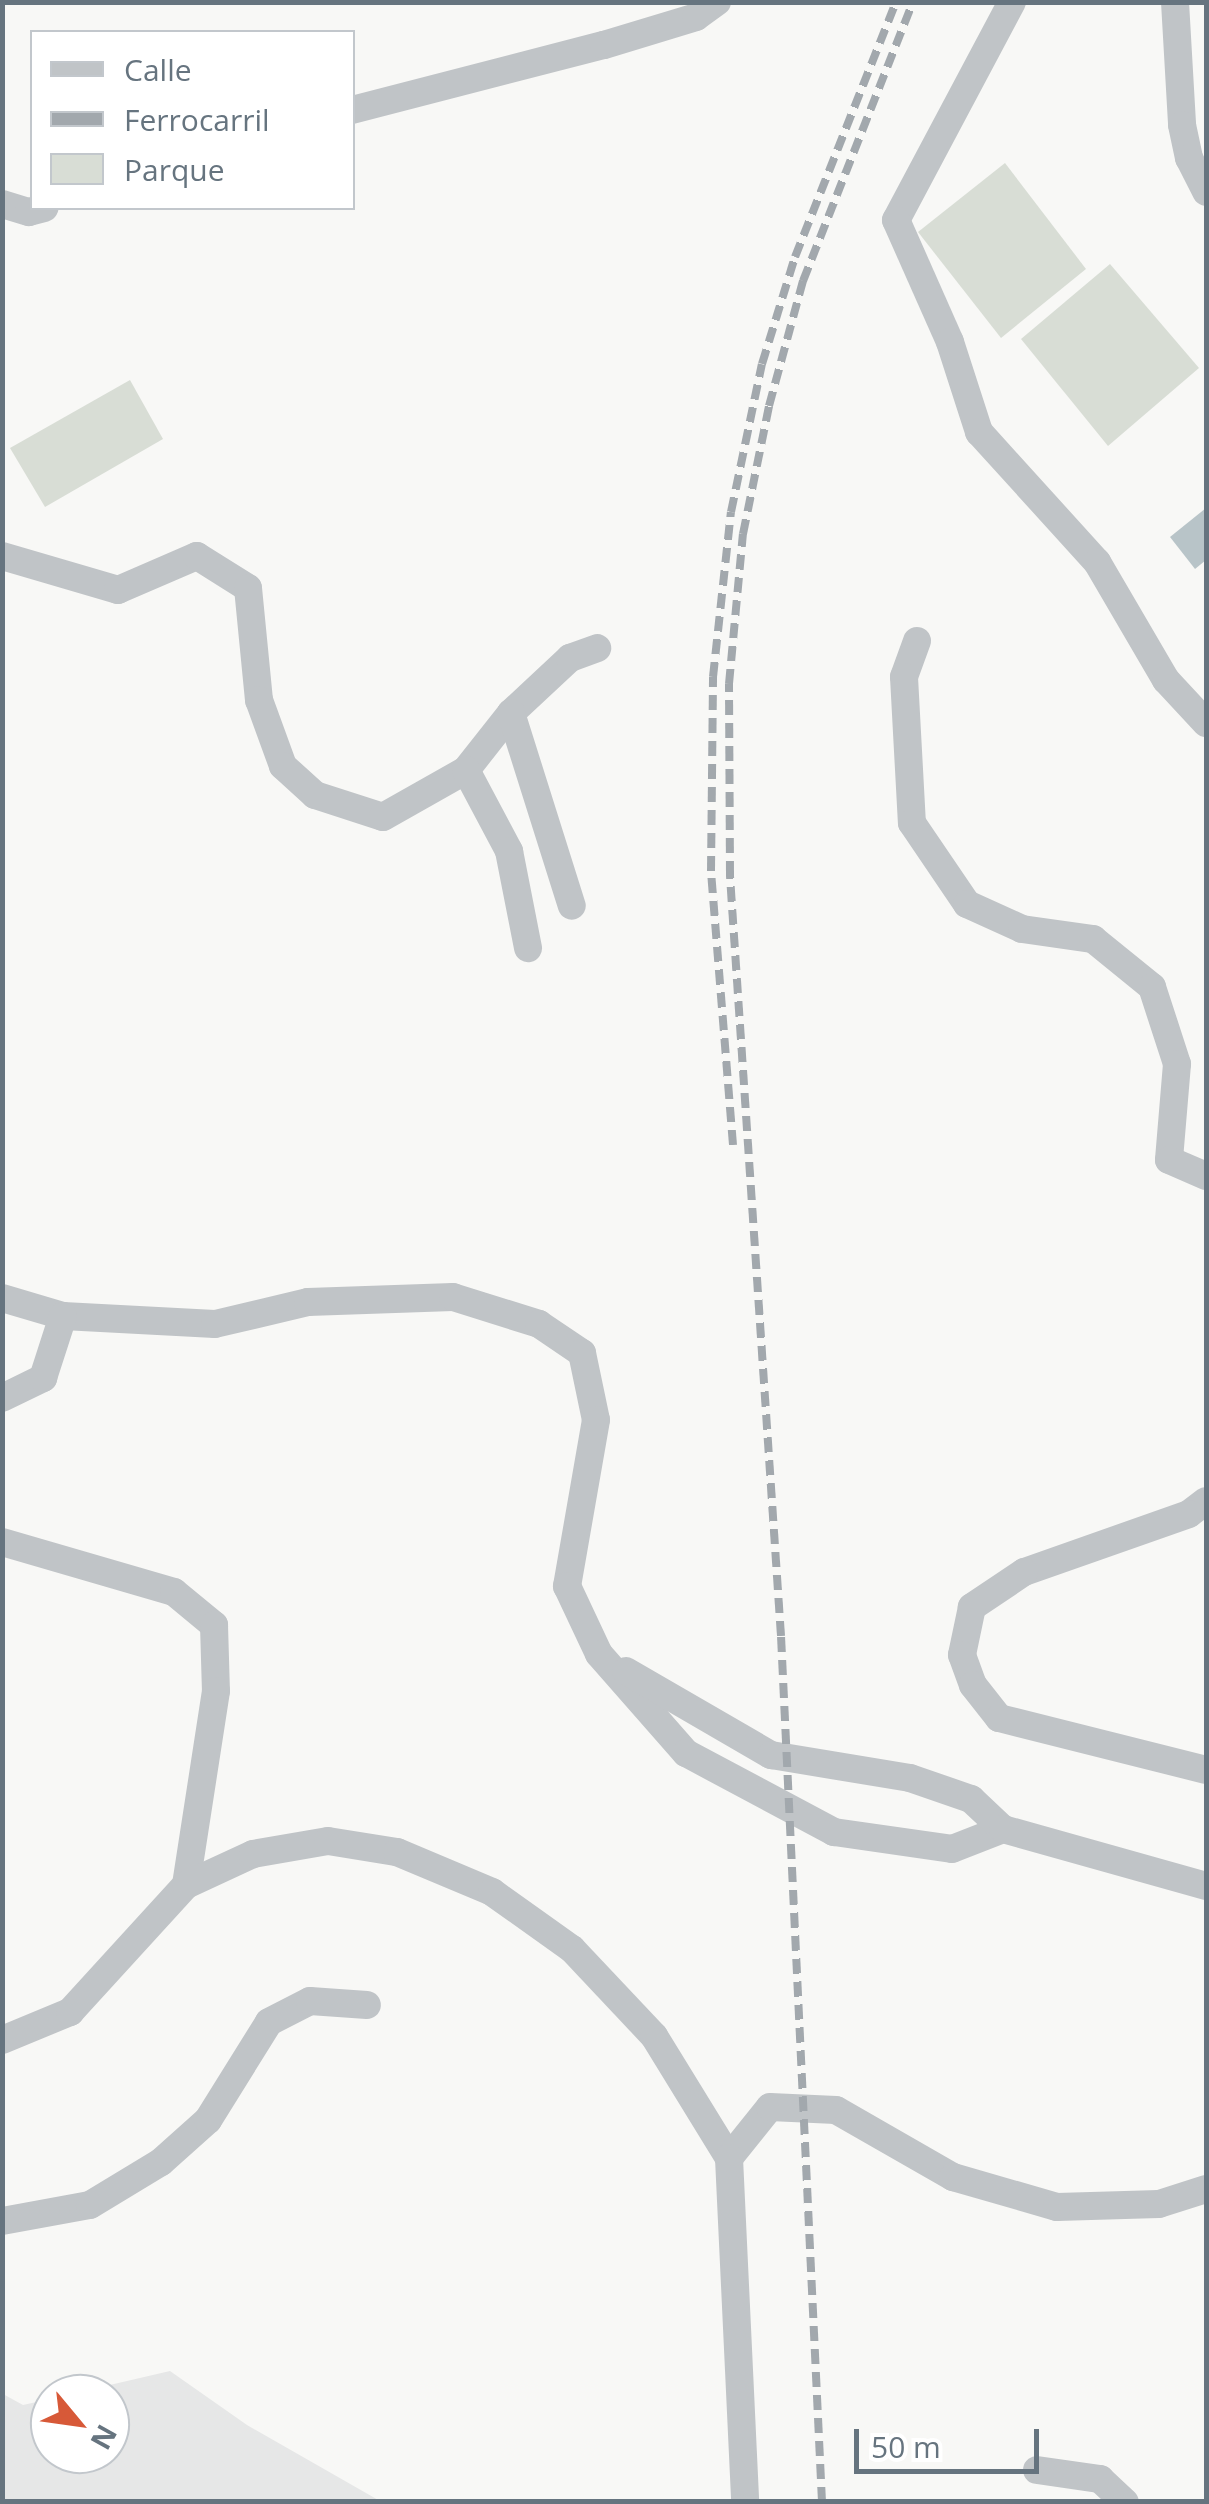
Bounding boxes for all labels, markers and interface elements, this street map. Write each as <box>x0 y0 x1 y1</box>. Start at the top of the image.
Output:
legend <box>30 30 355 210</box>
text: Calle <box>124 49 192 90</box>
text: Ferrocarril <box>124 99 270 140</box>
text: Parque <box>124 149 225 190</box>
north arrow <box>30 2374 130 2474</box>
scale bar <box>859 2409 1044 2471</box>
text: N <box>82 2418 127 2457</box>
text: 50 m <box>871 2426 941 2467</box>

